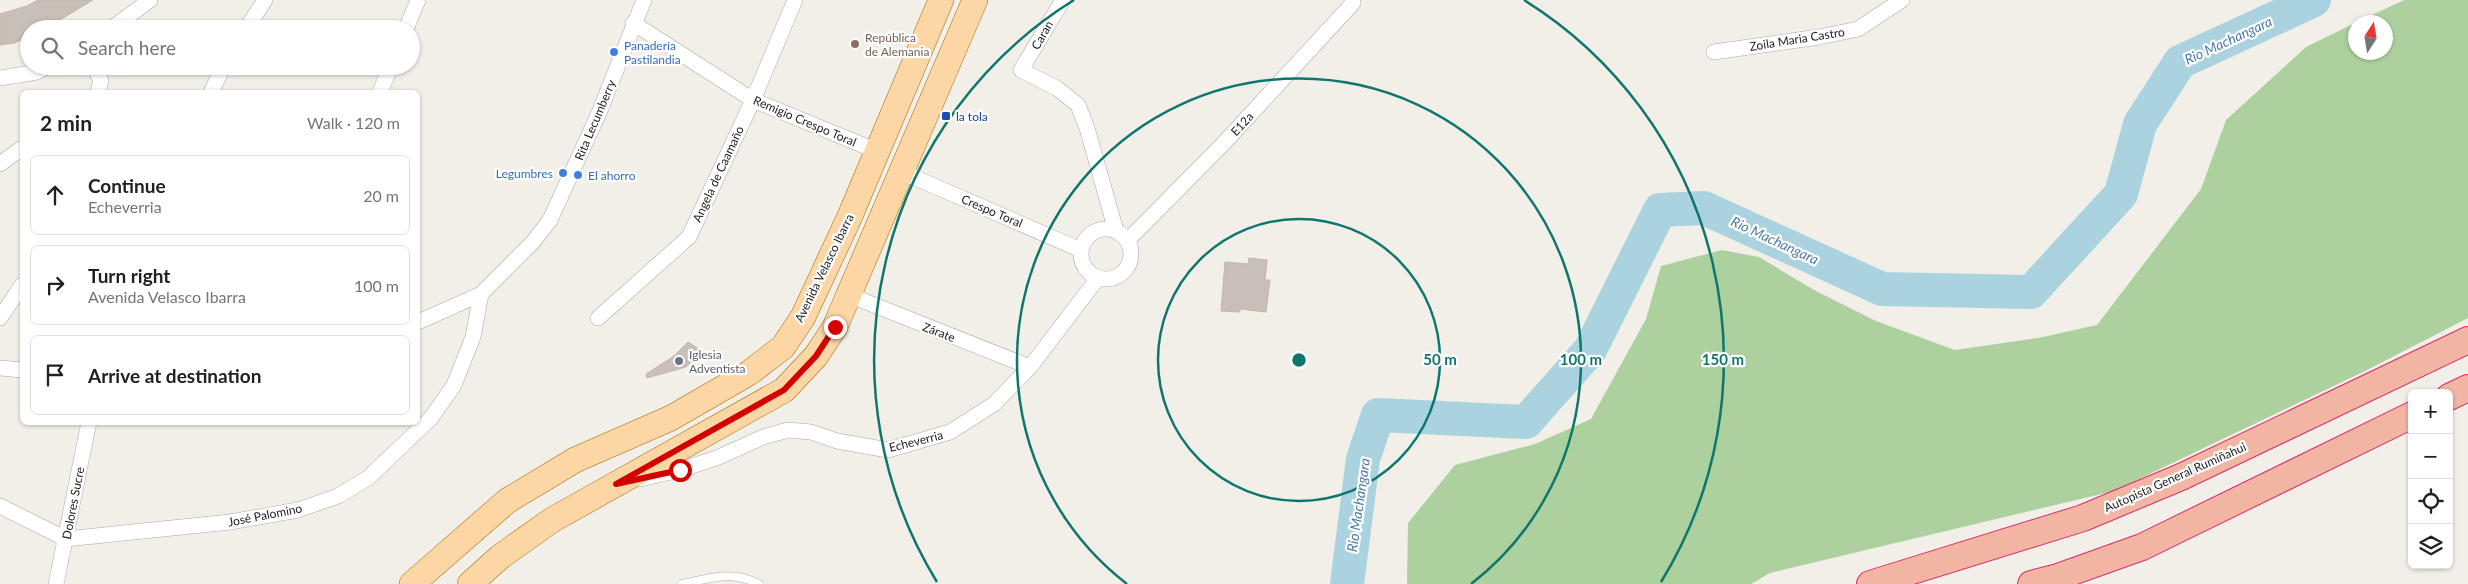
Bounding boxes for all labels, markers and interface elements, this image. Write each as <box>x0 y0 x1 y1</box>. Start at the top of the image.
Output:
water label: Rio Machangara <box>2182 12 2274 68</box>
north arrow <box>2348 15 2393 60</box>
street label: Caran <box>1028 18 1056 52</box>
search box <box>20 20 420 75</box>
street label: Zoila Maria Castro <box>1748 24 1846 54</box>
place label: República de Alemania <box>865 30 929 59</box>
icon: search <box>38 34 66 62</box>
text: Search here <box>78 36 176 59</box>
place label: Panadería Pastilandia <box>624 38 681 67</box>
marker: República de Alemania <box>849 38 861 50</box>
marker: Panadería Pastilandia <box>608 46 620 58</box>
street label: Rita Lecumberry <box>571 77 619 163</box>
street label: Remigio Crespo Toral <box>751 92 859 150</box>
place label: la tola <box>956 109 988 124</box>
street label: E12a <box>1227 109 1257 139</box>
text: 2 min <box>40 110 92 135</box>
marker: la tola <box>940 110 952 122</box>
text: Walk · 120 m <box>307 113 400 132</box>
street label: Angela de Caamaño <box>689 123 747 225</box>
place label: Legumbres <box>496 166 553 181</box>
marker: Legumbres <box>557 167 569 179</box>
place label: El ahorro <box>588 168 636 183</box>
marker: El ahorro <box>572 169 584 181</box>
text: Continue <box>88 174 166 197</box>
icon: ahead <box>41 181 69 209</box>
text: 20 m <box>363 186 399 205</box>
street label: Crespo Toral <box>959 191 1025 231</box>
text: Echeverria <box>88 197 162 216</box>
street label: Avenida Velasco Ibarra <box>791 211 857 325</box>
water label: Rio Machangara <box>1729 212 1821 268</box>
text: Turn right <box>88 264 170 287</box>
icon: right <box>41 271 69 299</box>
text: 100 m <box>354 276 399 295</box>
text: Avenida Velasco Ibarra <box>88 287 246 306</box>
route end <box>824 316 847 339</box>
street label: Zárate <box>920 319 958 345</box>
place label: Iglesia Adventista <box>689 347 746 376</box>
text: 50 m <box>1423 350 1457 368</box>
text: 100 m <box>1560 350 1602 368</box>
text: 150 m <box>1702 350 1744 368</box>
centre of rings <box>1290 351 1308 369</box>
marker: Iglesia Adventista <box>673 355 685 367</box>
icon: arrive <box>41 361 69 389</box>
text: Arrive at destination <box>88 364 261 387</box>
map controls <box>2408 389 2453 569</box>
button: + <box>2408 389 2453 434</box>
street label: Echeverria <box>887 427 945 455</box>
button: − <box>2408 434 2453 479</box>
street label: Autopista General Rumiñahui <box>2102 439 2248 515</box>
water label: Rio Machangara <box>1343 457 1373 553</box>
route start <box>669 459 692 482</box>
street label: Dolores Sucre <box>59 466 87 540</box>
button: locate <box>2408 479 2453 524</box>
street label: José Palomino <box>227 500 303 530</box>
button: layers <box>2408 524 2453 569</box>

